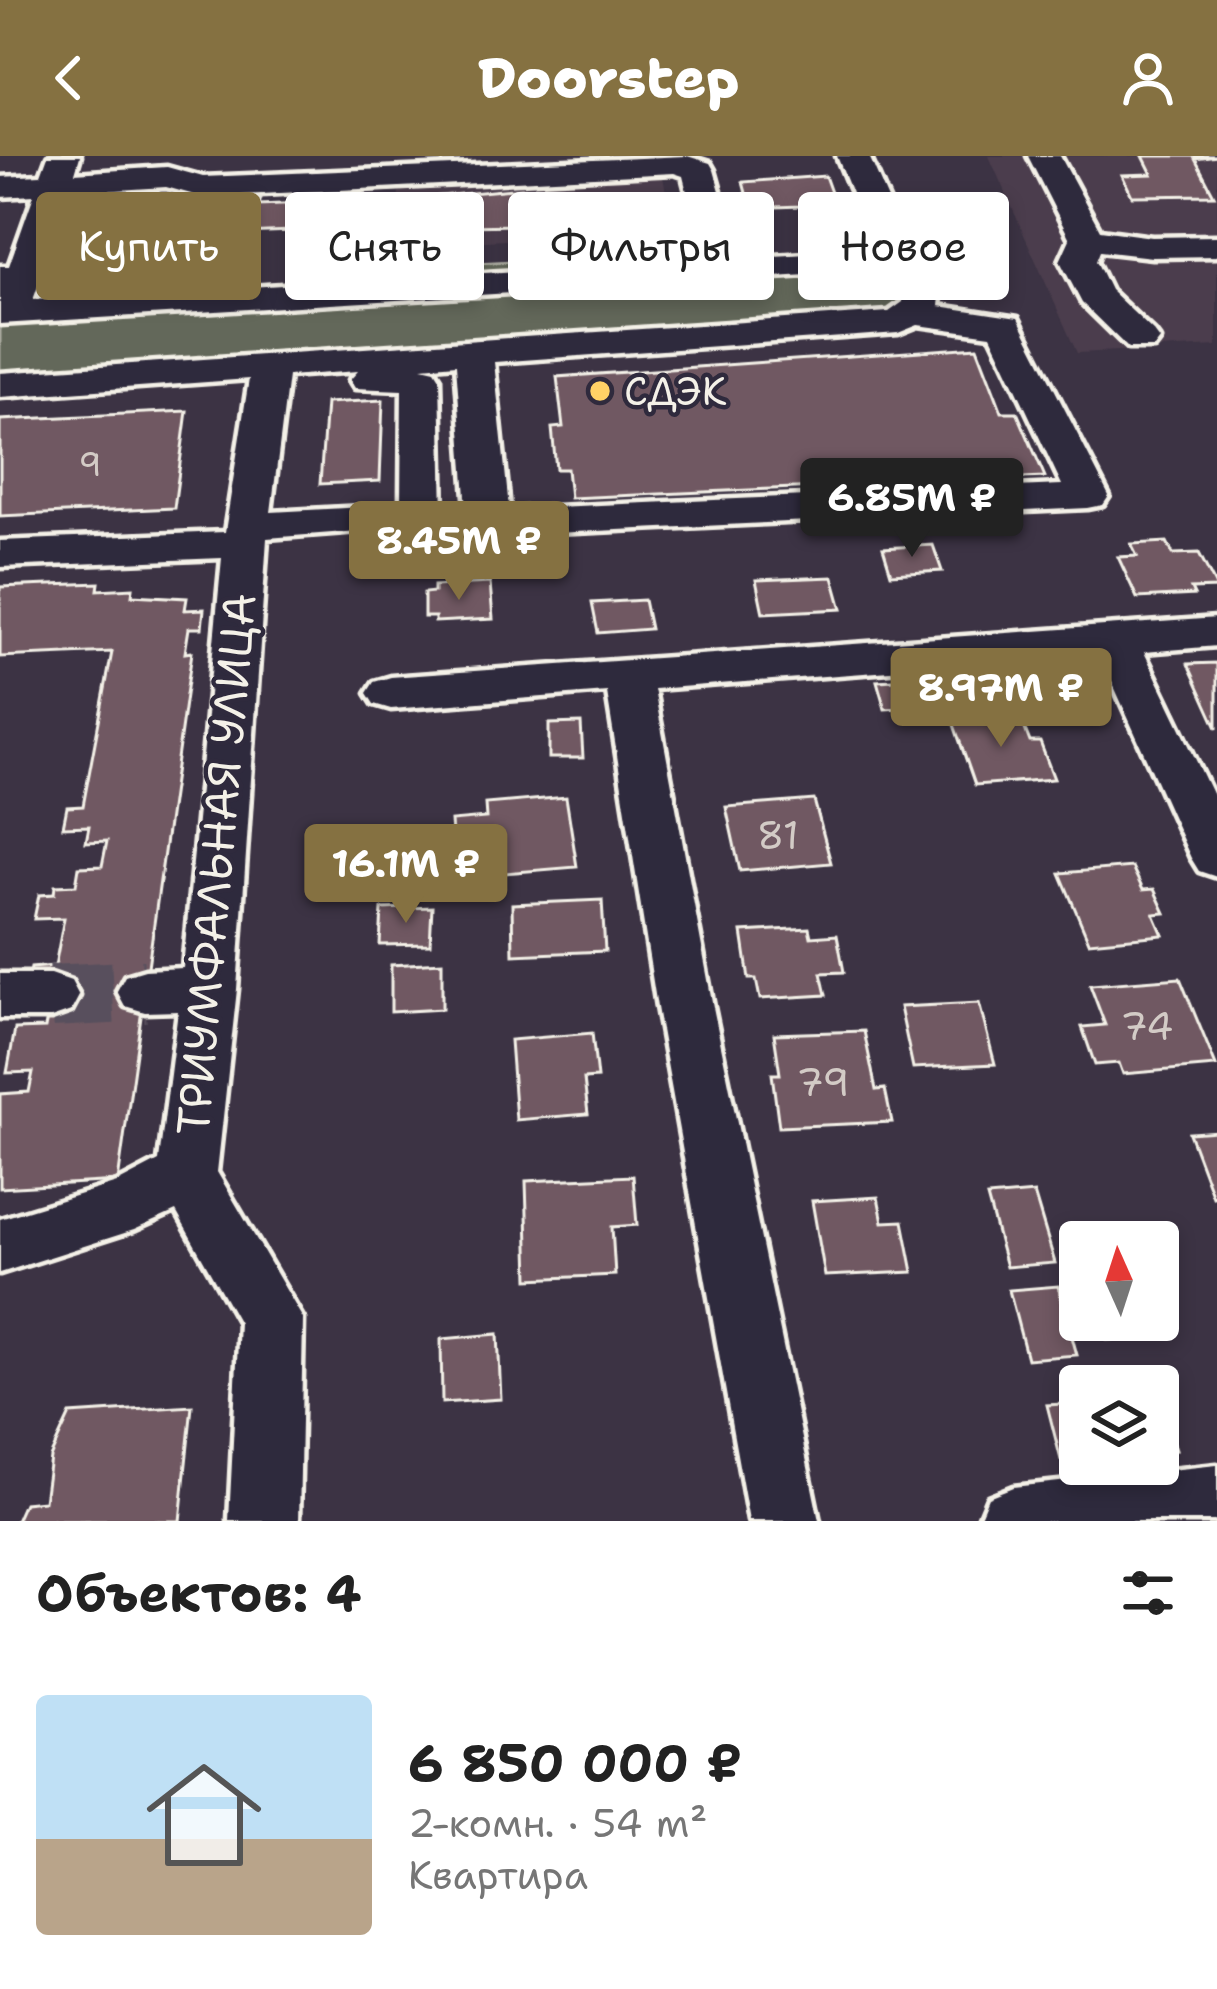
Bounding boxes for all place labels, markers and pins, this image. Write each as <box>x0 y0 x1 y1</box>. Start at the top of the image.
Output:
place label: СДЭК <box>624 365 727 417</box>
marker: СДЭК <box>587 378 613 404</box>
pin: 6.85M ₽ <box>801 458 1023 560</box>
pin: 8.45M ₽ <box>348 501 570 603</box>
pin: 8.97M ₽ <box>890 648 1112 750</box>
pin: 16.1M ₽ <box>295 824 517 926</box>

